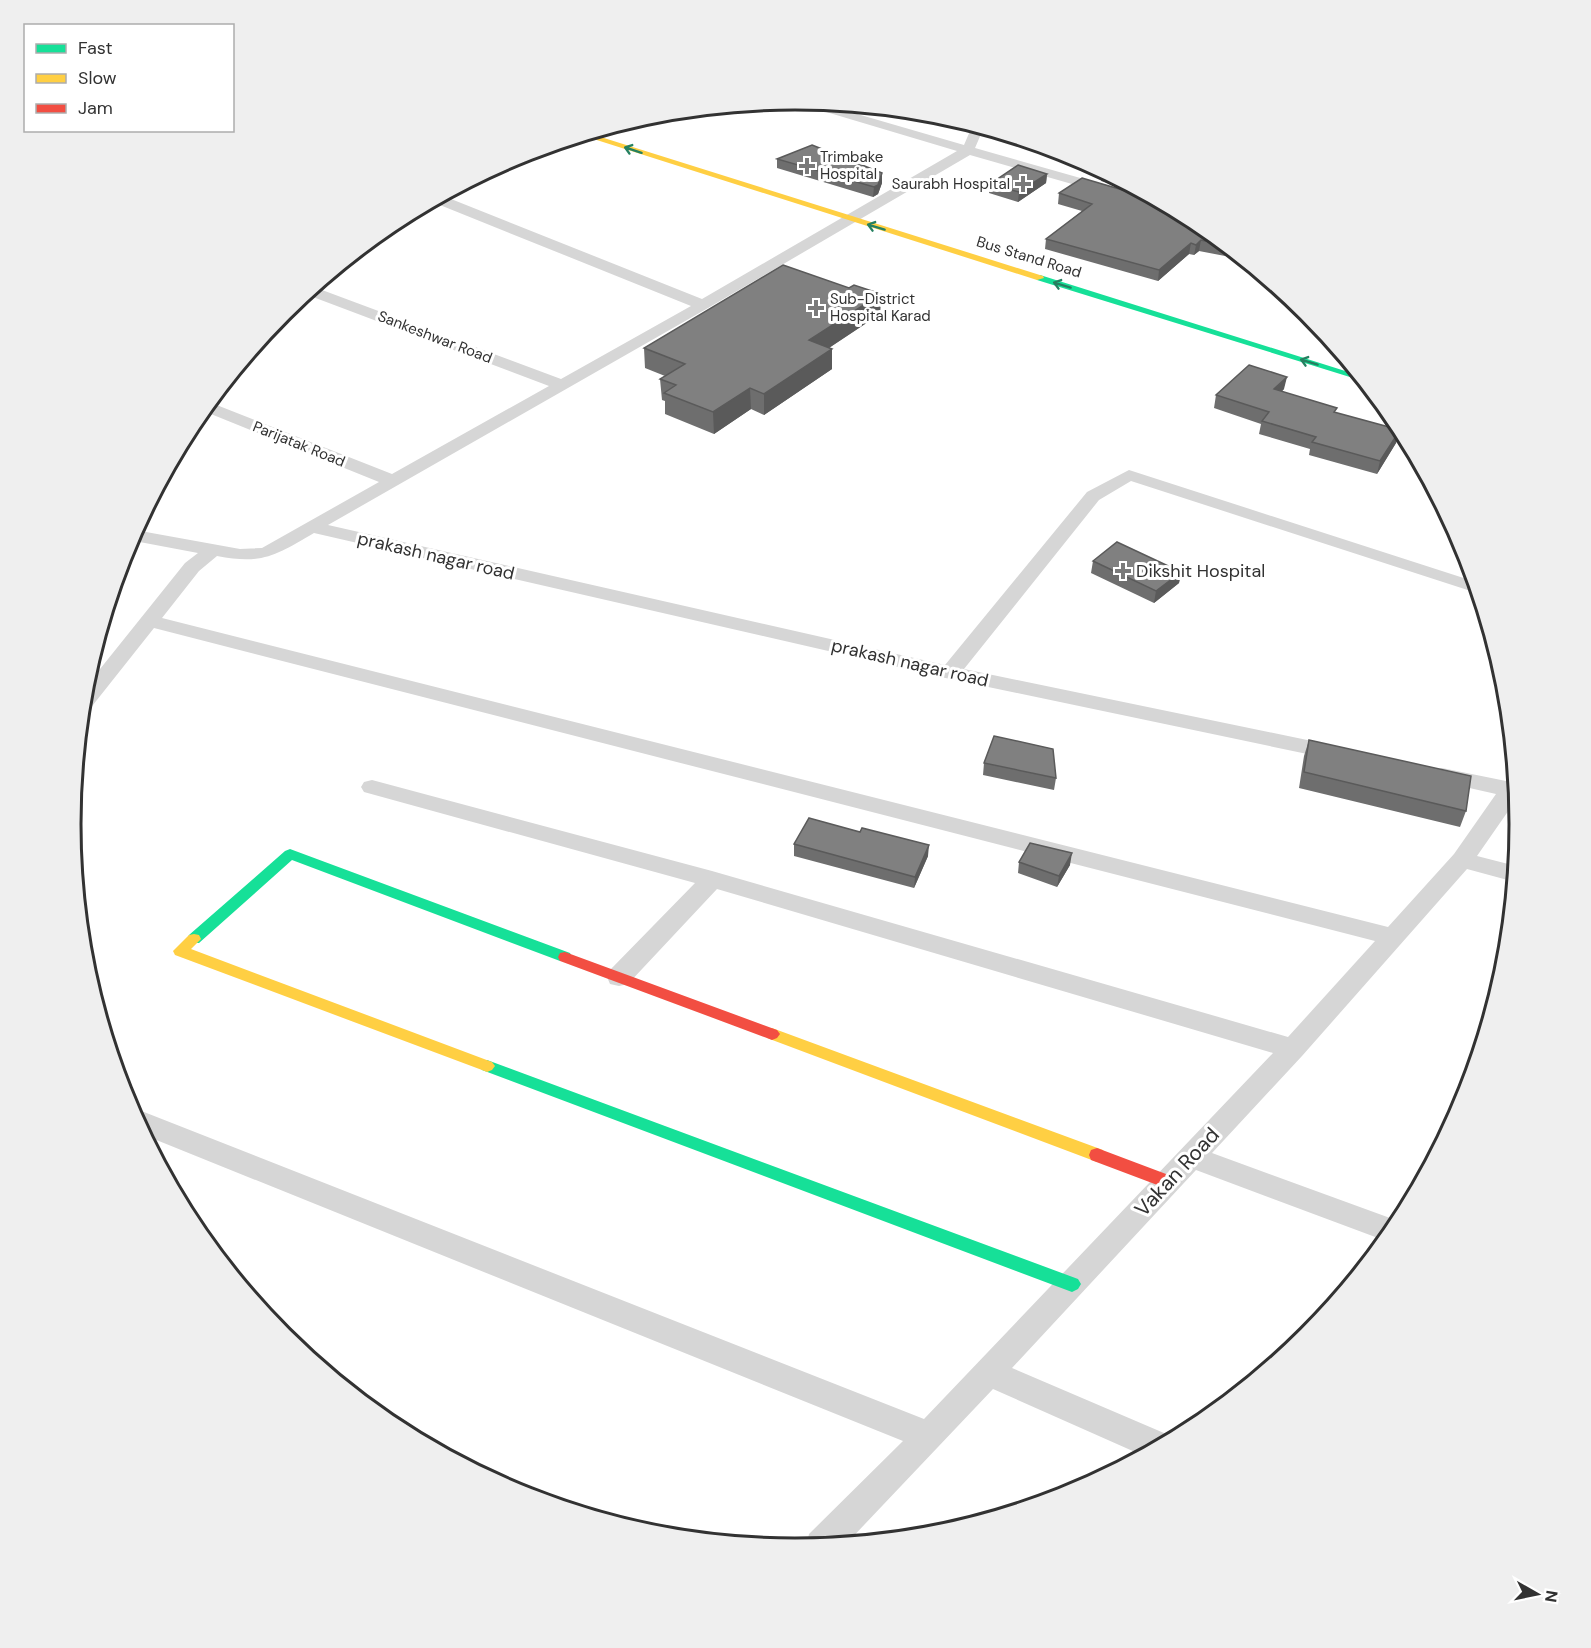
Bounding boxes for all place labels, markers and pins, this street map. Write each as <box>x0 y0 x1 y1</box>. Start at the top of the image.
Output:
place label: Trimbake Hospital <box>820 147 883 184</box>
marker: Trimbake Hospital <box>798 157 816 175</box>
place label: Saurabh Hospital <box>892 174 1010 194</box>
marker: Saurabh Hospital <box>1014 175 1032 193</box>
place label: Sub-District Hospital Karad <box>830 289 931 326</box>
marker: Sub-District Hospital Karad <box>807 299 825 317</box>
place label: Dikshit Hospital <box>1136 559 1265 583</box>
marker: Dikshit Hospital <box>1114 562 1132 580</box>

